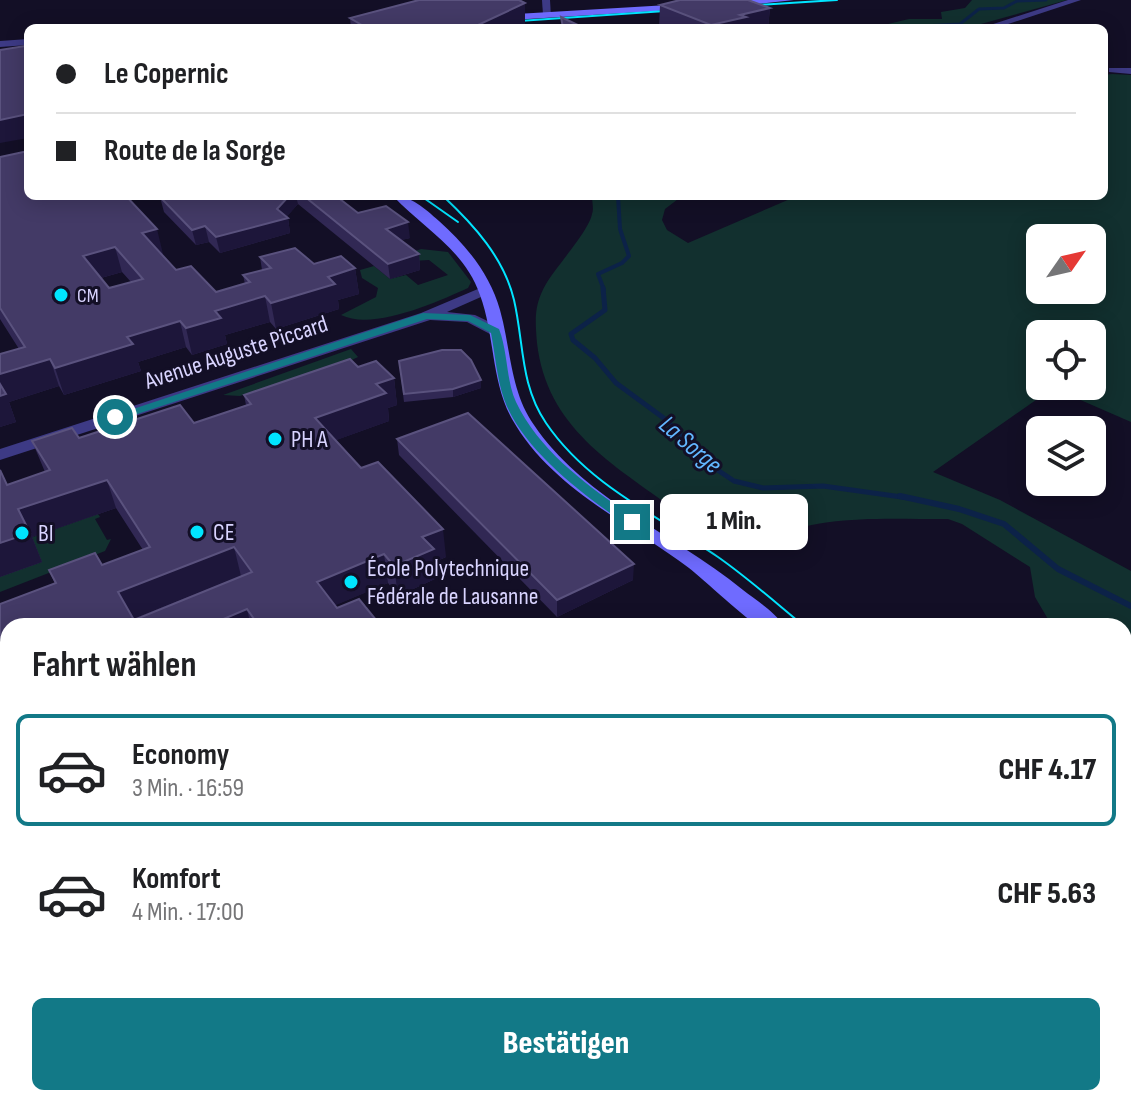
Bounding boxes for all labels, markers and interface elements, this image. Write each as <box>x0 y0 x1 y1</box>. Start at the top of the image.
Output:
text: Le Copernic <box>104 56 229 92</box>
text: Route de la Sorge <box>104 133 286 169</box>
north arrow <box>1026 224 1106 304</box>
map controls <box>1026 224 1106 496</box>
place label: CM <box>77 284 99 308</box>
marker: CM <box>52 286 70 304</box>
street label: Avenue Auguste Piccard <box>140 309 331 396</box>
button: locate <box>1026 320 1106 400</box>
route start <box>97 399 133 435</box>
water label: La Sorge <box>652 410 728 481</box>
button: layers <box>1026 416 1106 496</box>
place label: PH A <box>291 425 328 454</box>
marker: PH A <box>266 430 284 448</box>
callout: 1 Min. <box>660 494 808 550</box>
route end <box>614 504 650 540</box>
text: 1 Min. <box>706 506 762 537</box>
place label: CE <box>213 518 235 547</box>
place label: BI <box>38 519 54 548</box>
marker: CE <box>188 523 206 541</box>
marker: BI <box>13 524 31 542</box>
place label: École Polytechnique Fédérale de Lausanne <box>367 554 538 611</box>
marker: École Polytechnique Fédérale de Lausanne <box>342 573 360 591</box>
text: Fahrt wählen <box>32 644 196 687</box>
icon: car <box>36 734 108 806</box>
text: Economy <box>132 737 229 773</box>
text: CHF 4.17 <box>999 752 1096 788</box>
text: 3 Min. · 16:59 <box>132 773 244 804</box>
icon: car <box>36 858 108 930</box>
text: Komfort <box>132 861 221 897</box>
text: CHF 5.63 <box>998 876 1096 912</box>
text: 4 Min. · 17:00 <box>132 897 244 928</box>
button: Bestätigen <box>32 998 1100 1090</box>

